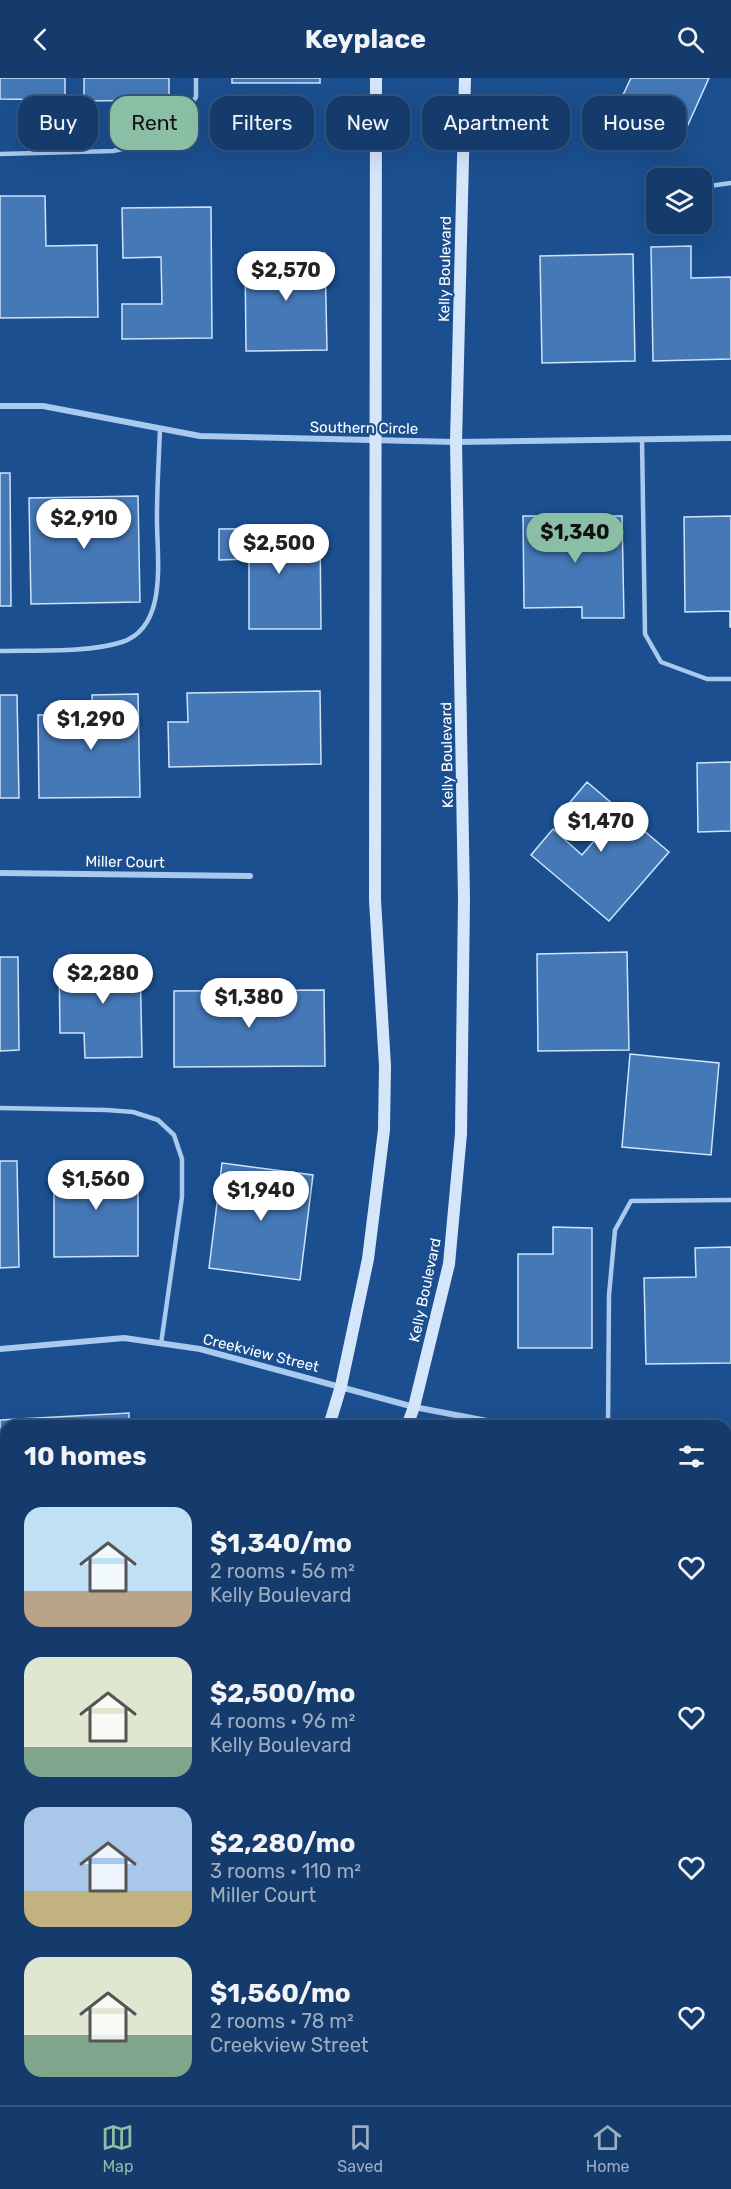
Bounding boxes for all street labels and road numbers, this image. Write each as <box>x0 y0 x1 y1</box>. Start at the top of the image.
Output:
street label: Kelly Boulevard <box>435 216 455 322</box>
street label: Southern Circle <box>310 418 418 438</box>
street label: Kelly Boulevard <box>437 702 457 808</box>
street label: Miller Court <box>85 852 165 872</box>
street label: Kelly Boulevard <box>405 1236 445 1344</box>
street label: Creekview Street <box>201 1330 321 1376</box>

